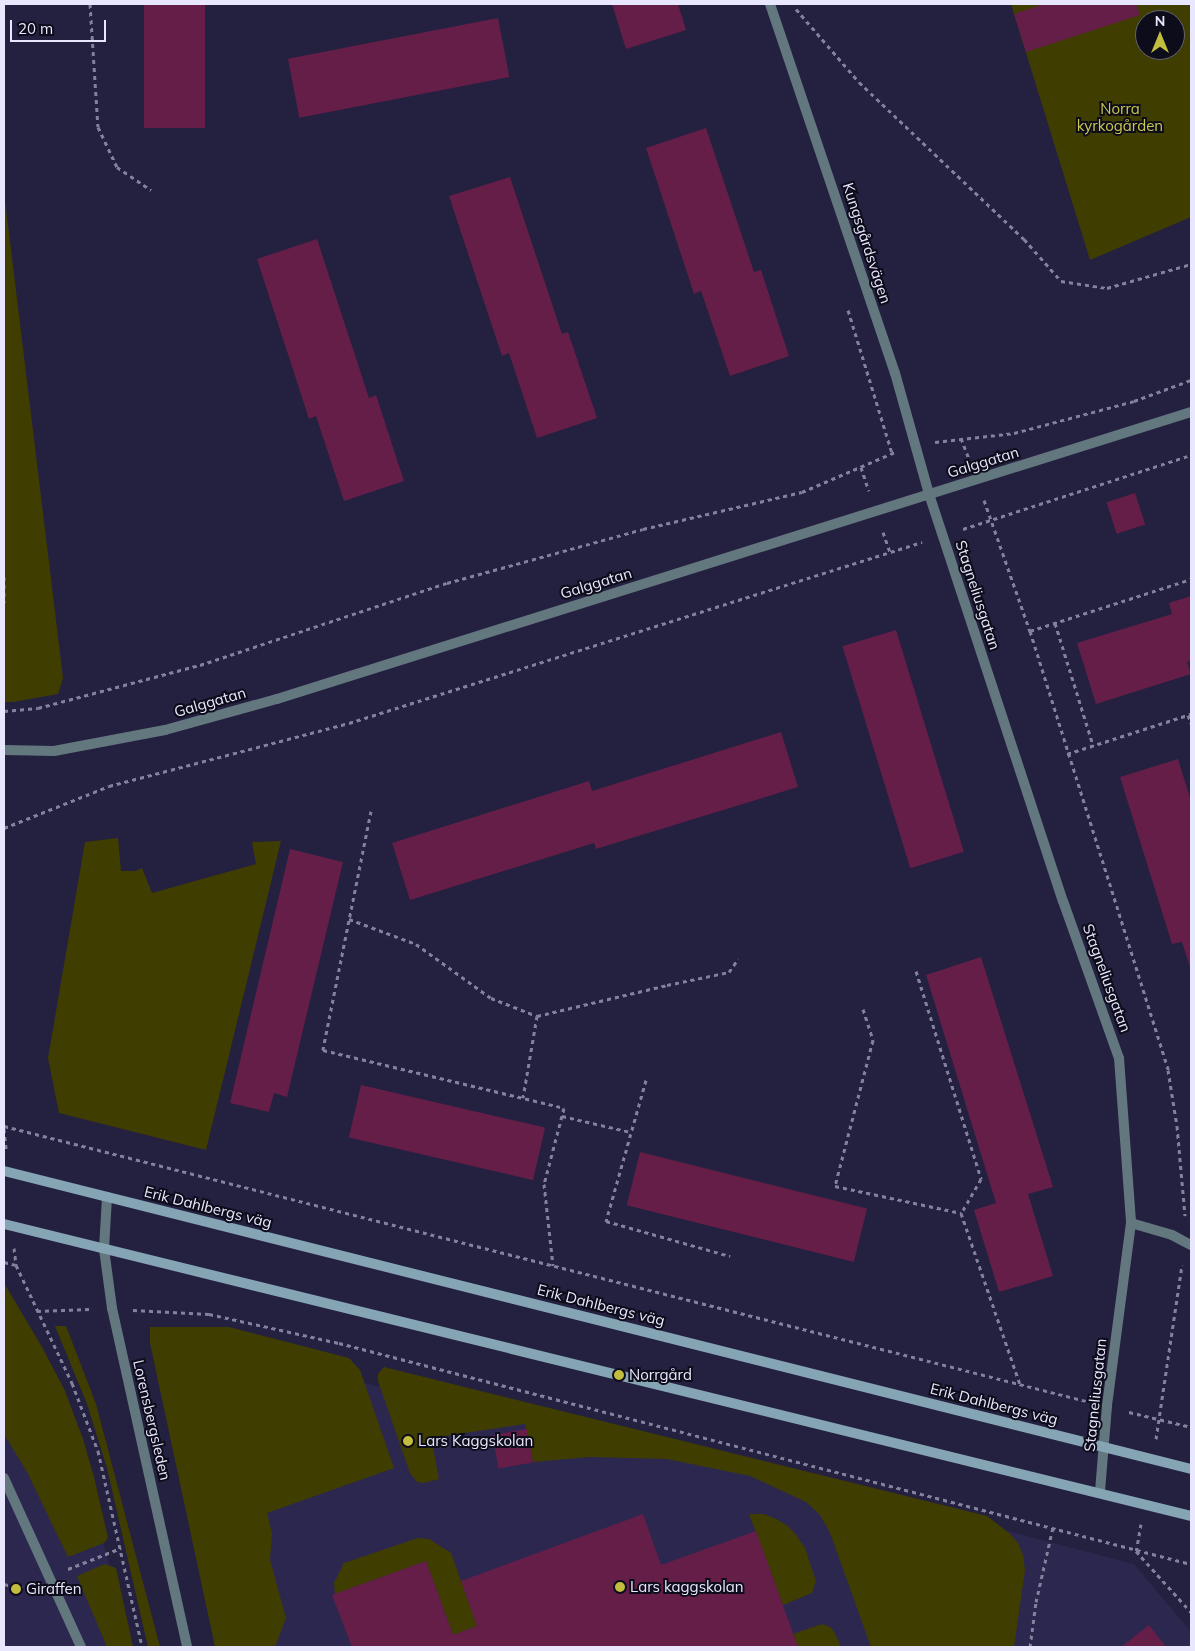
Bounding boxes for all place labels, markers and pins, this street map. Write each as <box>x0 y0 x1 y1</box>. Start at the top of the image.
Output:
place label: Norrgård <box>629 1366 692 1384</box>
marker: Norrgård <box>613 1369 625 1381</box>
place label: Lars Kaggskolan <box>418 1432 533 1450</box>
marker: Lars Kaggskolan <box>402 1435 414 1447</box>
place label: Lars kaggskolan <box>630 1578 744 1596</box>
place label: Giraffen <box>26 1580 82 1598</box>
marker: Lars kaggskolan <box>614 1581 626 1593</box>
marker: Giraffen <box>10 1583 22 1595</box>

